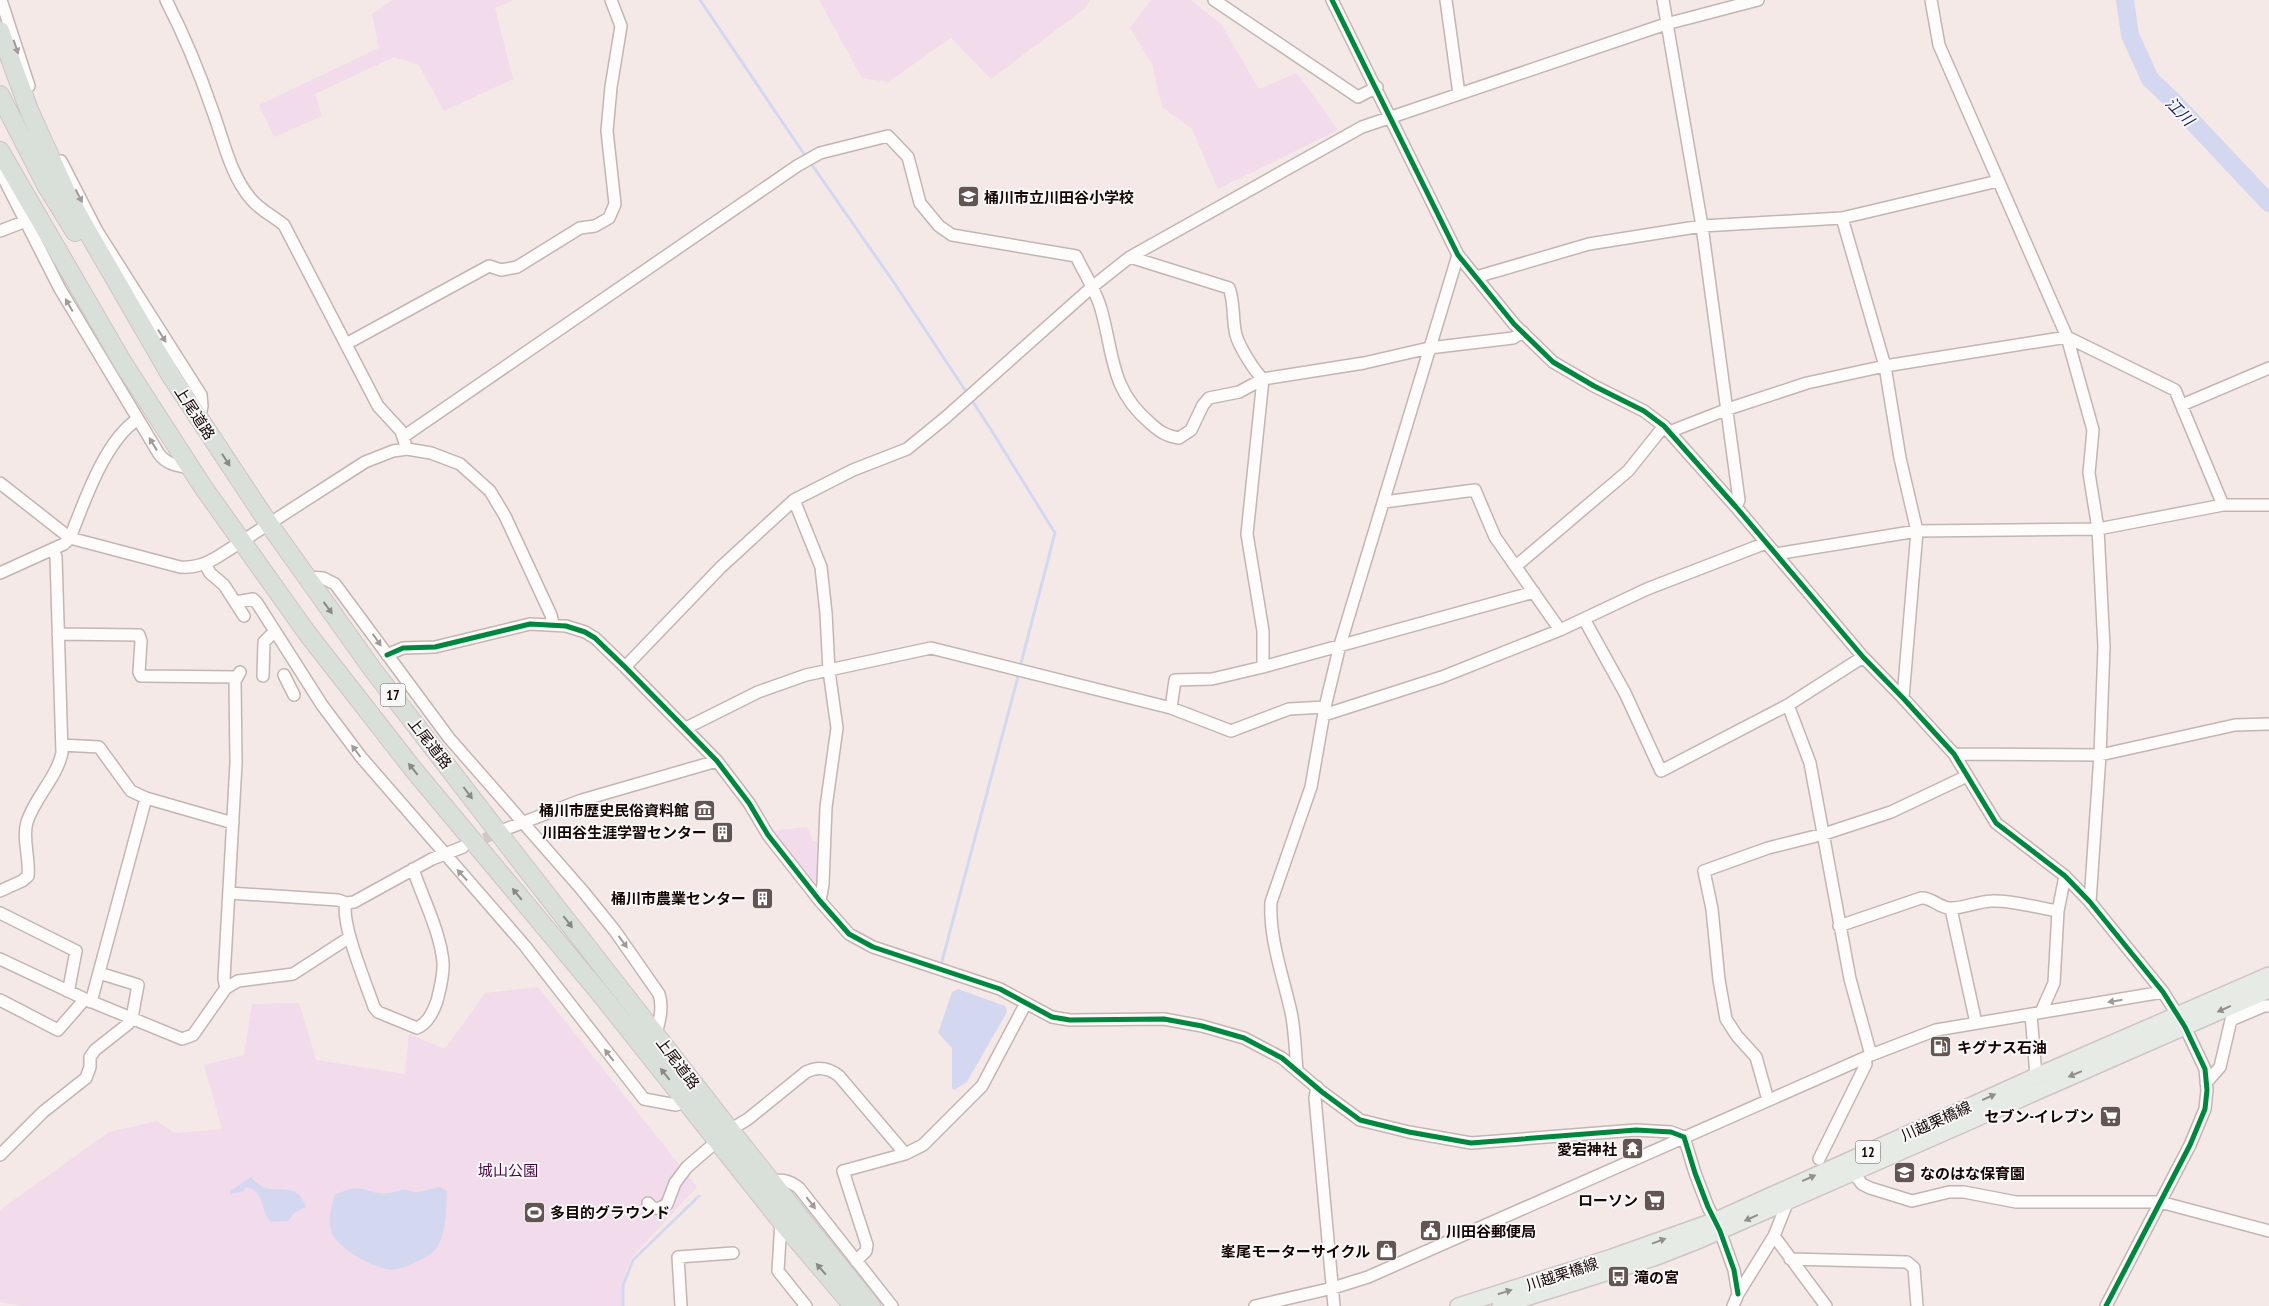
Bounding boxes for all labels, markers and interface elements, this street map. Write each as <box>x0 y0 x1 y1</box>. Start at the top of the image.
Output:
one-way arrow <box>13 39 20 54</box>
water label: 江川 <box>2162 93 2200 131</box>
school or university icon: 桶川市立川田谷小学校 <box>956 185 980 209</box>
place label: 桶川市立川田谷小学校 <box>984 188 1134 207</box>
one-way arrow <box>75 189 83 203</box>
one-way arrow <box>65 298 74 311</box>
one-way arrow <box>157 329 166 342</box>
street label: 上尾道路 <box>171 383 219 443</box>
one-way arrow <box>148 437 158 450</box>
one-way arrow <box>221 453 230 466</box>
one-way arrow <box>323 601 333 615</box>
one-way arrow <box>372 633 382 647</box>
road number: 17 <box>380 684 406 706</box>
street label: 上尾道路 <box>404 714 456 772</box>
one-way arrow <box>351 745 362 758</box>
one-way arrow <box>407 763 418 776</box>
one-way arrow <box>463 786 473 800</box>
museum icon: 桶川市歴史民俗資料館 <box>693 798 717 822</box>
place label: 桶川市歴史民俗資料館 <box>539 801 689 820</box>
building icon: 川田谷生涯学習センター <box>711 820 735 844</box>
place label: 川田谷生涯学習センター <box>542 823 707 842</box>
one-way arrow <box>456 869 468 881</box>
building icon: 桶川市農業センター <box>750 886 774 910</box>
one-way arrow <box>511 889 523 901</box>
place label: 桶川市農業センター <box>611 889 746 908</box>
one-way arrow <box>562 915 573 928</box>
one-way arrow <box>618 935 628 949</box>
one-way arrow <box>2107 998 2123 1006</box>
one-way arrow <box>2217 1006 2231 1014</box>
street label: 上尾道路 <box>652 1033 704 1093</box>
fuel station icon: キグナス石油 <box>1929 1035 1953 1059</box>
place label: キグナス石油 <box>1957 1038 2047 1057</box>
one-way arrow <box>603 1049 614 1062</box>
one-way arrow <box>659 1068 670 1081</box>
one-way arrow <box>2067 1070 2082 1078</box>
one-way arrow <box>1982 1093 1996 1101</box>
street label: 川越栗橋線 <box>1898 1097 1974 1145</box>
supermarket icon: セブン-イレブン <box>2098 1104 2122 1128</box>
place label: セブン-イレブン <box>1985 1107 2094 1126</box>
temple icon: 愛宕神社 <box>1621 1137 1645 1161</box>
place label: 愛宕神社 <box>1557 1140 1617 1159</box>
road number: 12 <box>1856 1140 1880 1164</box>
park label: 城山公園 <box>478 1161 538 1180</box>
school or university icon: なのはな保育園 <box>1892 1161 1916 1185</box>
place label: なのはな保育園 <box>1920 1164 2025 1183</box>
one-way arrow <box>1802 1174 1816 1182</box>
supermarket icon: ローソン <box>1642 1188 1666 1212</box>
place label: ローソン <box>1578 1191 1638 1210</box>
one-way arrow <box>806 1196 816 1210</box>
sports icon: 多目的グラウンド <box>522 1200 546 1224</box>
place label: 多目的グラウンド <box>550 1203 670 1222</box>
one-way arrow <box>1744 1214 1758 1222</box>
public building icon: 川田谷郵便局 <box>1418 1219 1442 1243</box>
place label: 川田谷郵便局 <box>1446 1222 1536 1241</box>
one-way arrow <box>1652 1237 1667 1245</box>
shop icon: 峯尾モーターサイクル <box>1374 1239 1398 1263</box>
place label: 峯尾モーターサイクル <box>1221 1242 1370 1261</box>
street label: 川越栗橋線 <box>1523 1253 1601 1295</box>
one-way arrow <box>815 1263 827 1275</box>
bus stop icon: 滝の宮 <box>1606 1265 1630 1289</box>
place label: 滝の宮 <box>1634 1268 1679 1287</box>
one-way arrow <box>1498 1287 1513 1295</box>

